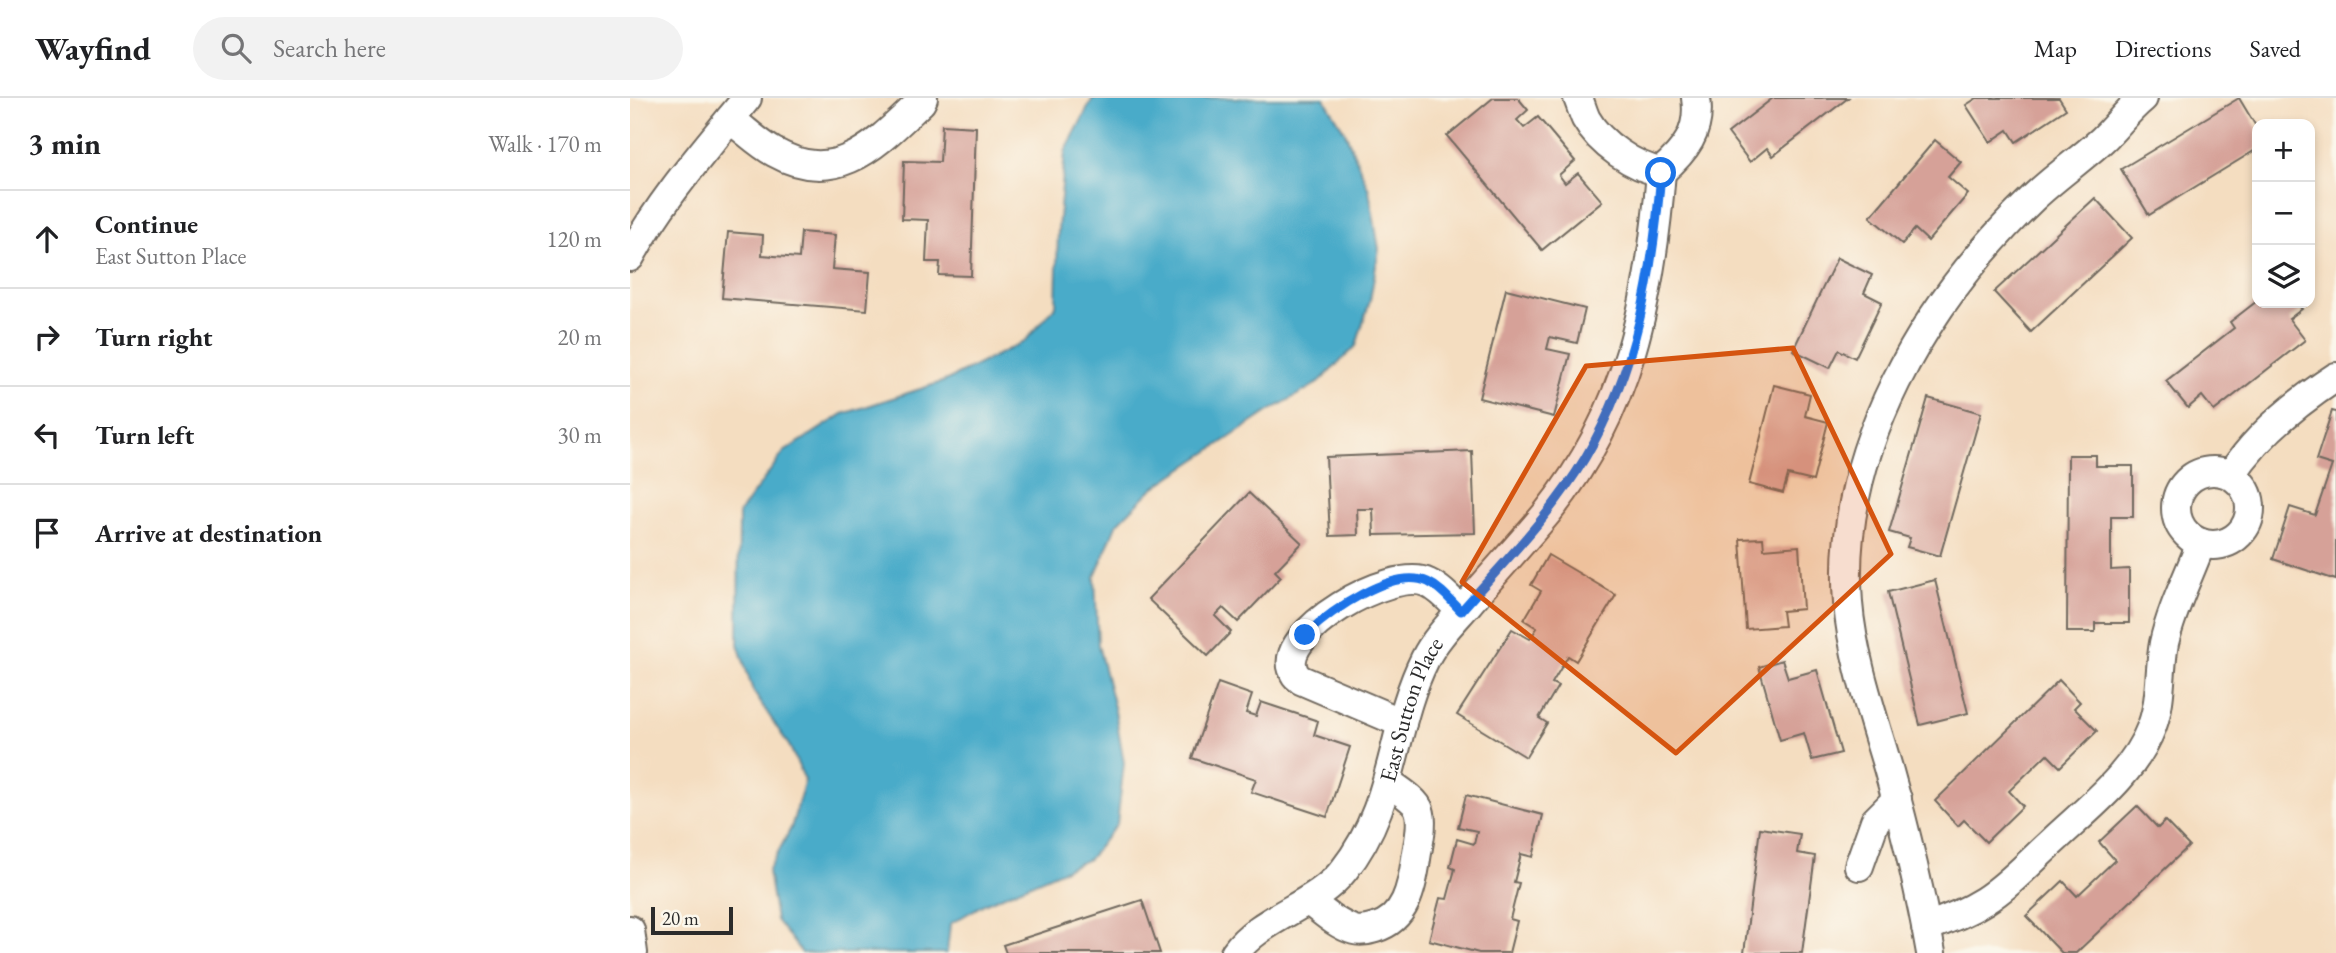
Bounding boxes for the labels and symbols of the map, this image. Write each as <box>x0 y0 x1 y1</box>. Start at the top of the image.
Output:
route start <box>1645 157 1676 188</box>
route end <box>1289 619 1320 650</box>
street label: East Sutton Place <box>1372 631 1450 785</box>
scale bar <box>651 904 733 936</box>

